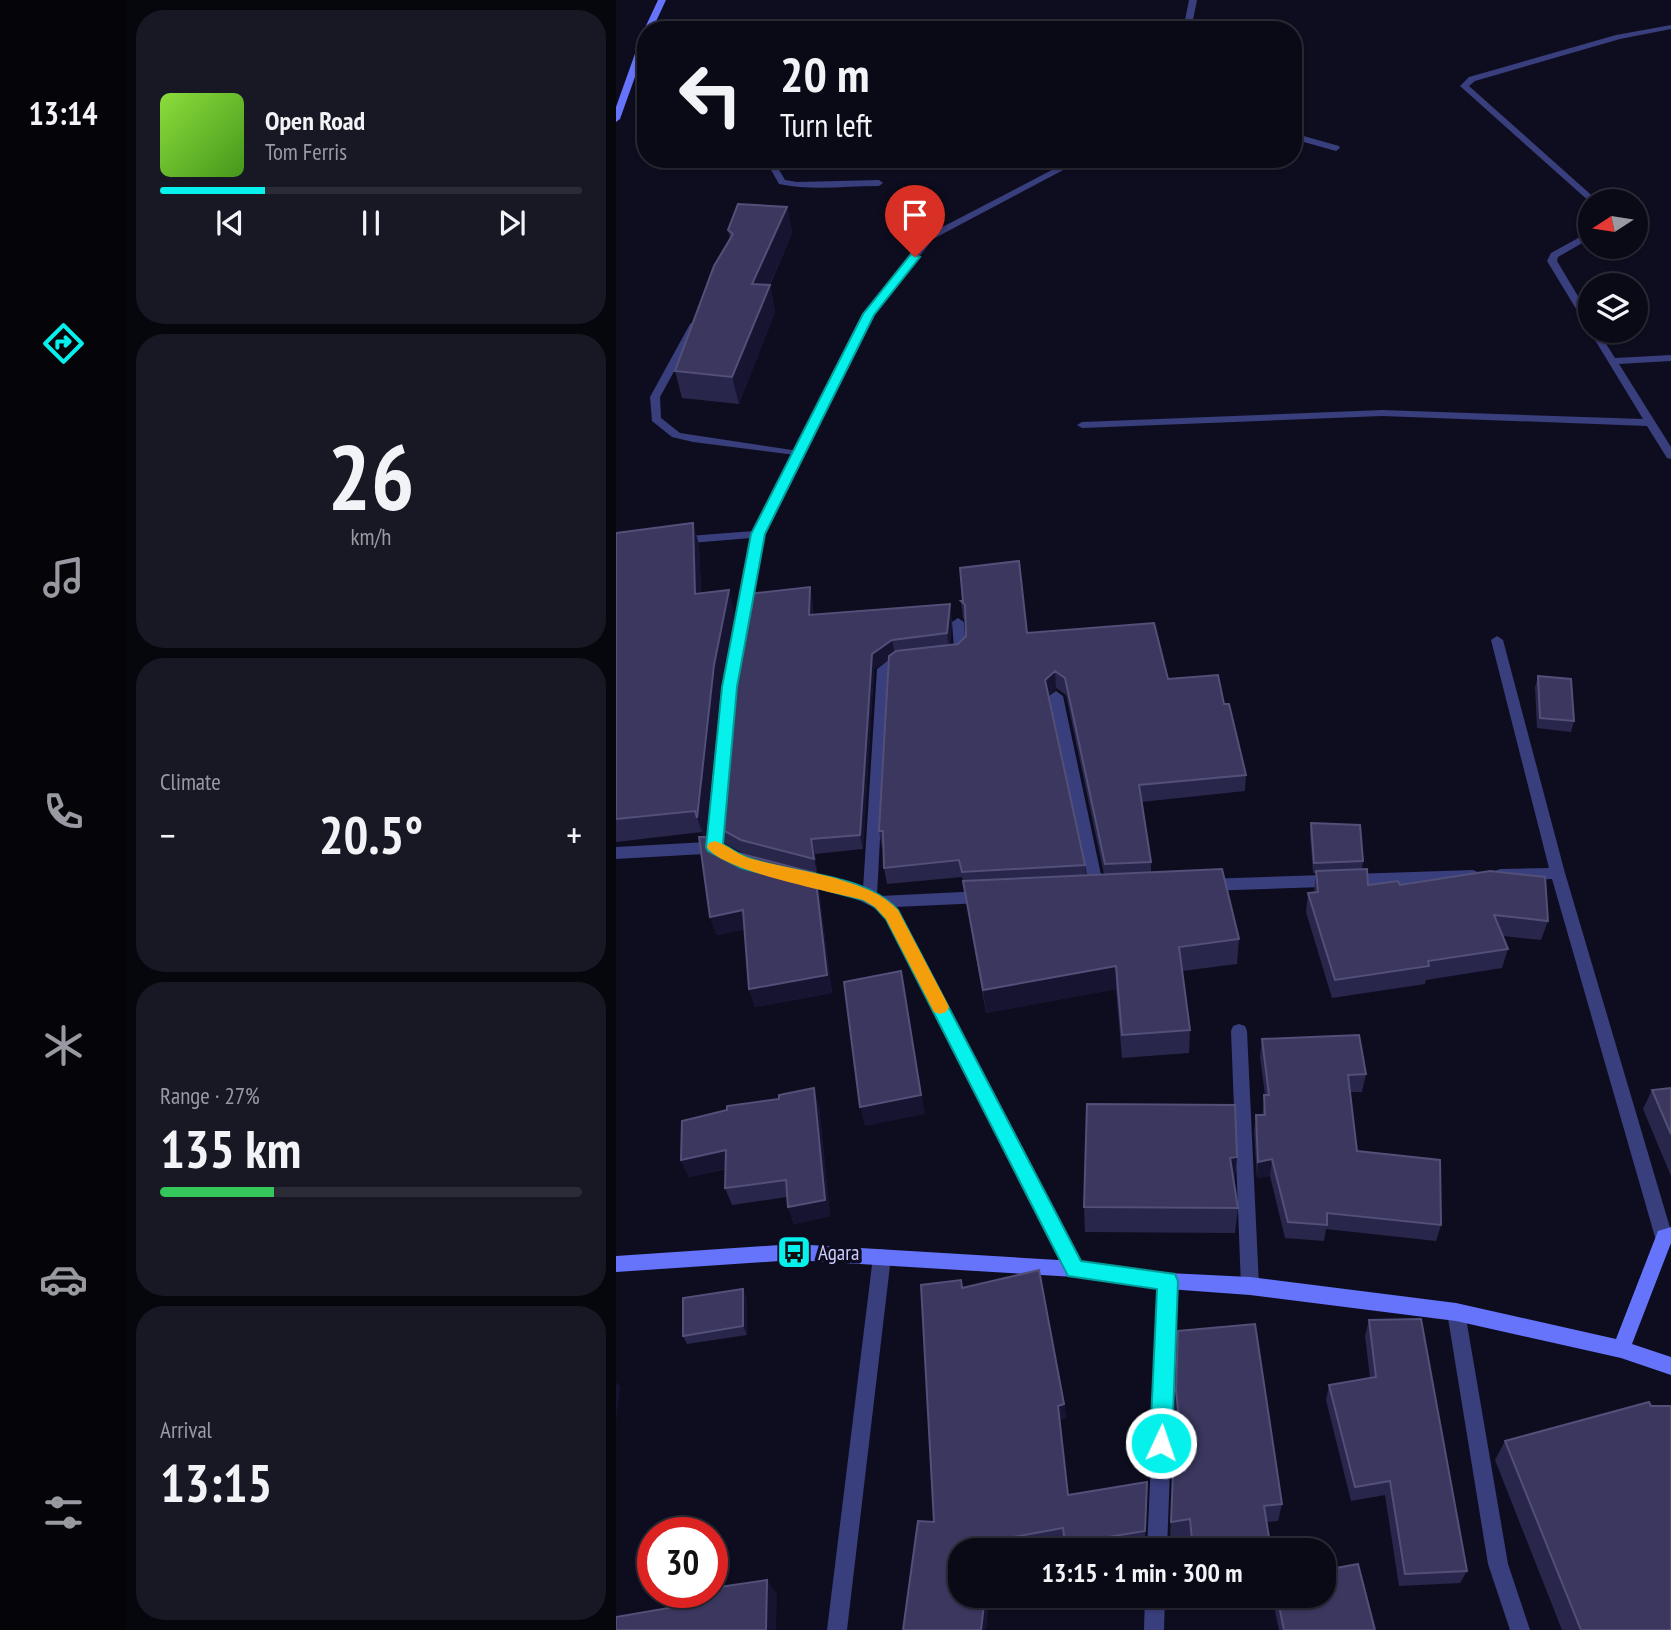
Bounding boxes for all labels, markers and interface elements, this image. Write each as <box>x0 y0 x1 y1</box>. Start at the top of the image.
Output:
text: 20 m <box>780 42 869 106</box>
icon: left <box>665 49 756 140</box>
text: 13:14 <box>28 92 98 134</box>
text: Open Road <box>265 104 365 137</box>
text: Turn left <box>780 104 872 146</box>
text: Tom Ferris <box>265 137 347 166</box>
pin <box>885 185 945 257</box>
north arrow <box>1578 189 1648 259</box>
map controls <box>1578 189 1648 343</box>
icon: arrive <box>896 196 934 234</box>
icon: previous <box>211 204 249 242</box>
icon: pause <box>352 204 390 242</box>
icon: next <box>493 204 531 242</box>
button: layers <box>1578 273 1648 343</box>
icon: directions <box>39 319 88 368</box>
text: 26 <box>328 417 415 535</box>
text: km/h <box>351 522 391 551</box>
icon: music <box>39 553 88 602</box>
text: Climate <box>160 767 221 796</box>
icon: phone <box>39 787 88 836</box>
text: 20.5° <box>319 801 423 868</box>
text: − <box>160 810 176 859</box>
text: + <box>566 810 582 859</box>
icon: climate <box>39 1021 88 1070</box>
text: Range · 27% <box>160 1081 260 1110</box>
text: 135 km <box>160 1115 301 1182</box>
bus stop icon: Agara <box>775 1233 813 1271</box>
place label: Agara <box>818 1239 859 1266</box>
icon: car <box>39 1255 88 1304</box>
position arrow <box>1124 1406 1198 1480</box>
text: Arrival <box>160 1415 212 1444</box>
text: 13:15 <box>160 1449 272 1516</box>
icon: filters <box>39 1488 88 1537</box>
speed limit sign: 30 <box>637 1517 728 1608</box>
text: 13:15 · 1 min · 300 m <box>1042 1556 1242 1589</box>

